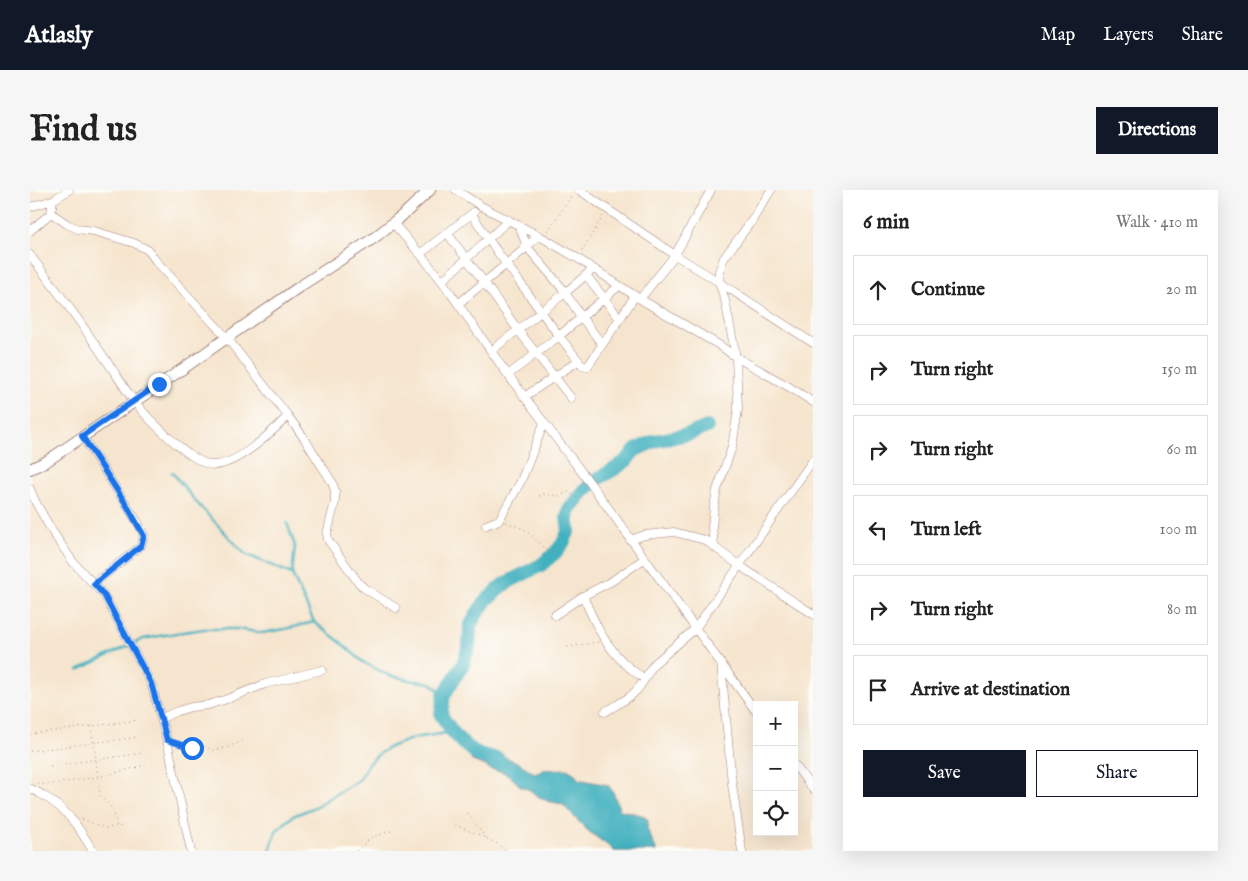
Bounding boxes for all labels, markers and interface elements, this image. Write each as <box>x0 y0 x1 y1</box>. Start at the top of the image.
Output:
text: Atlasly <box>25 20 93 51</box>
text: Map <box>1041 24 1075 47</box>
text: Layers <box>1103 24 1154 47</box>
text: Share <box>1182 24 1223 47</box>
button: Directions <box>1096 107 1218 154</box>
text: Find us <box>30 108 137 153</box>
text: 6 min <box>863 209 909 236</box>
text: Walk · 410 m <box>1116 213 1198 233</box>
icon: ahead <box>864 276 892 304</box>
text: Continue <box>911 278 985 302</box>
text: 20 m <box>1166 280 1197 300</box>
icon: right <box>864 356 892 384</box>
text: Turn right <box>911 358 993 382</box>
text: 150 m <box>1162 360 1197 380</box>
route end <box>148 373 171 396</box>
icon: right <box>864 436 892 464</box>
text: Turn right <box>911 438 993 462</box>
text: 60 m <box>1167 440 1197 460</box>
icon: left <box>864 516 892 544</box>
text: Turn left <box>911 518 982 542</box>
text: 100 m <box>1160 520 1197 540</box>
icon: right <box>864 596 892 624</box>
text: Turn right <box>911 598 993 622</box>
text: 80 m <box>1167 600 1197 620</box>
icon: arrive <box>864 676 892 704</box>
text: Arrive at destination <box>911 678 1070 702</box>
map controls <box>753 701 798 836</box>
button: + <box>753 701 798 746</box>
route start <box>181 737 204 760</box>
button: − <box>753 746 798 791</box>
button: Save <box>863 750 1026 797</box>
button: Share <box>1036 750 1198 797</box>
button: locate <box>753 791 798 836</box>

